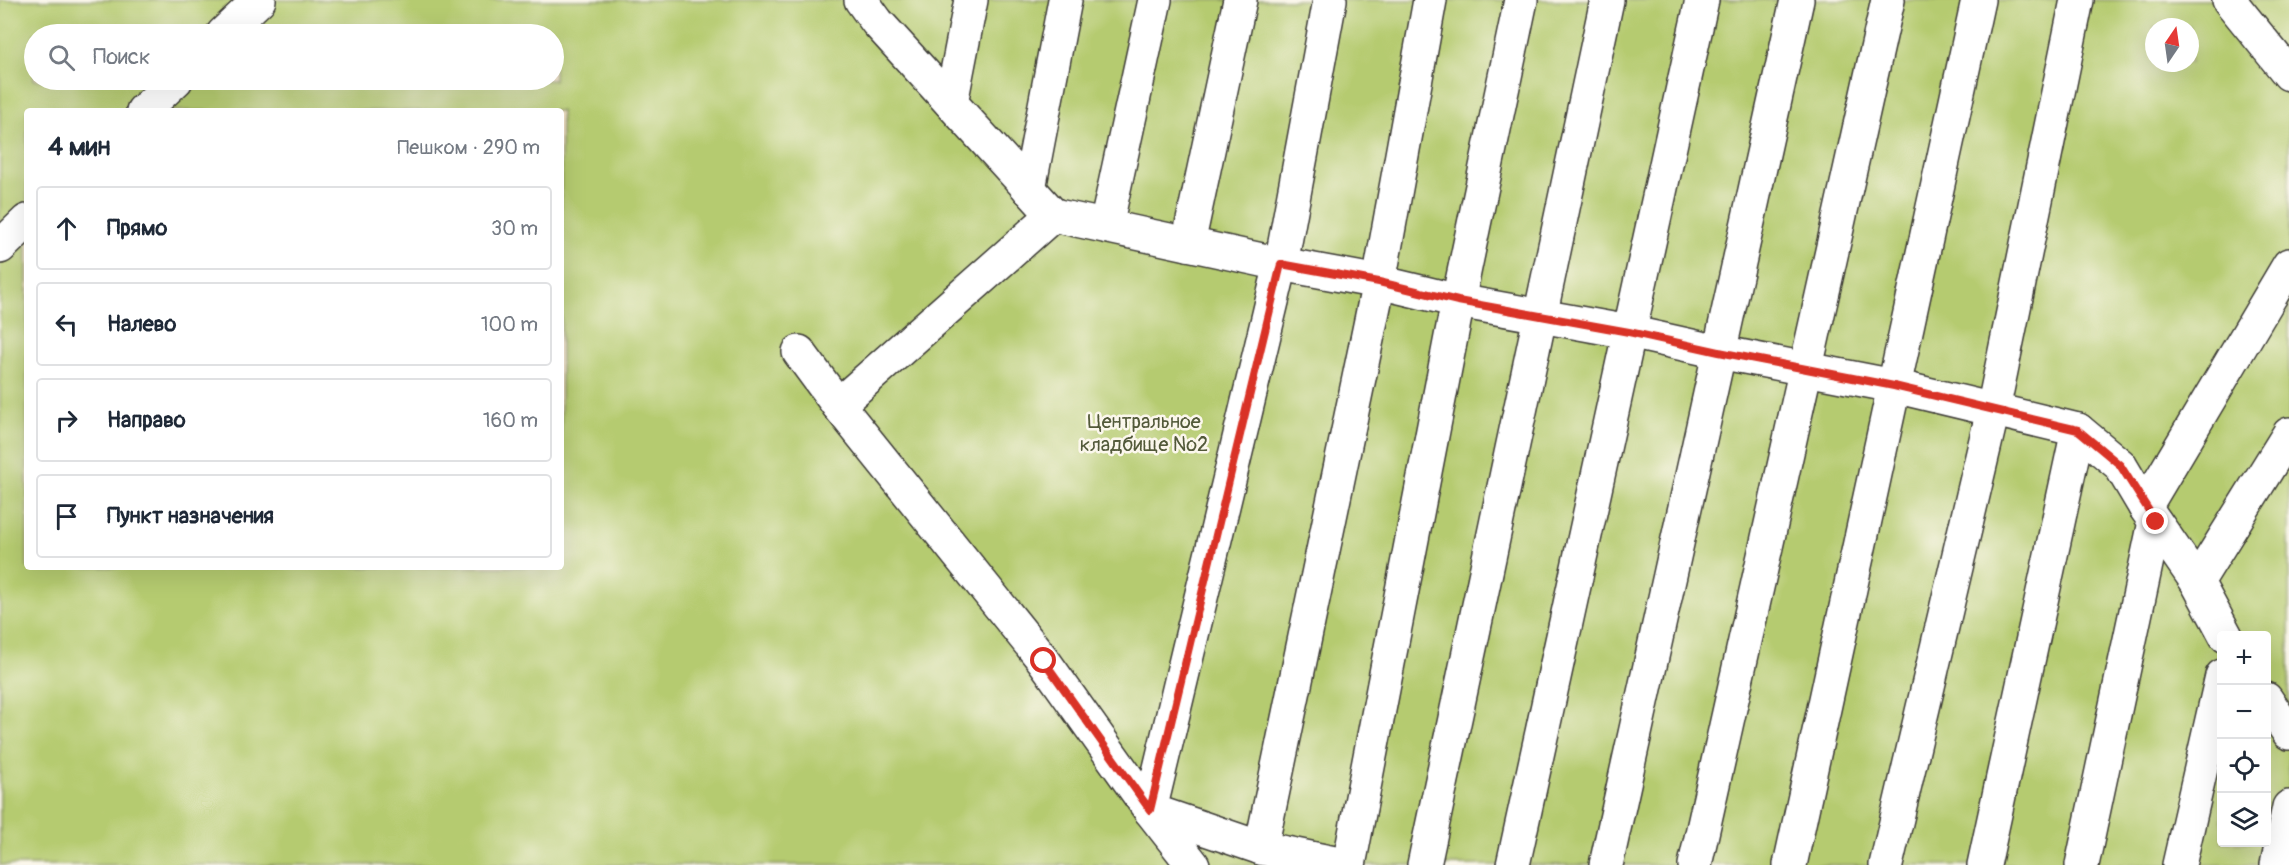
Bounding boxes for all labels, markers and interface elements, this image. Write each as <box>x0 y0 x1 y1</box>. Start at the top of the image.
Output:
north arrow <box>2145 18 2199 72</box>
search box <box>24 24 564 90</box>
icon: search <box>45 41 78 74</box>
text: Поиск <box>93 43 150 71</box>
text: 4 мин <box>48 131 110 163</box>
text: Пешком · 290 m <box>397 135 540 160</box>
icon: ahead <box>50 212 83 245</box>
text: Прямо <box>107 214 167 242</box>
text: 30 m <box>491 216 538 241</box>
icon: left <box>50 308 83 341</box>
text: Налево <box>107 310 176 338</box>
text: 100 m <box>481 312 538 337</box>
icon: right <box>50 404 83 437</box>
text: Направо <box>107 406 186 434</box>
text: 160 m <box>483 408 538 433</box>
park label: Центральное кладбище №2 <box>1080 409 1208 457</box>
icon: arrive <box>50 500 83 533</box>
text: Пункт назначения <box>107 502 274 530</box>
route end <box>2142 508 2168 534</box>
map controls <box>2217 631 2271 847</box>
button: + <box>2217 631 2271 685</box>
route start <box>1030 647 1056 673</box>
button: − <box>2217 685 2271 739</box>
button: locate <box>2217 739 2271 793</box>
button: layers <box>2217 793 2271 847</box>

